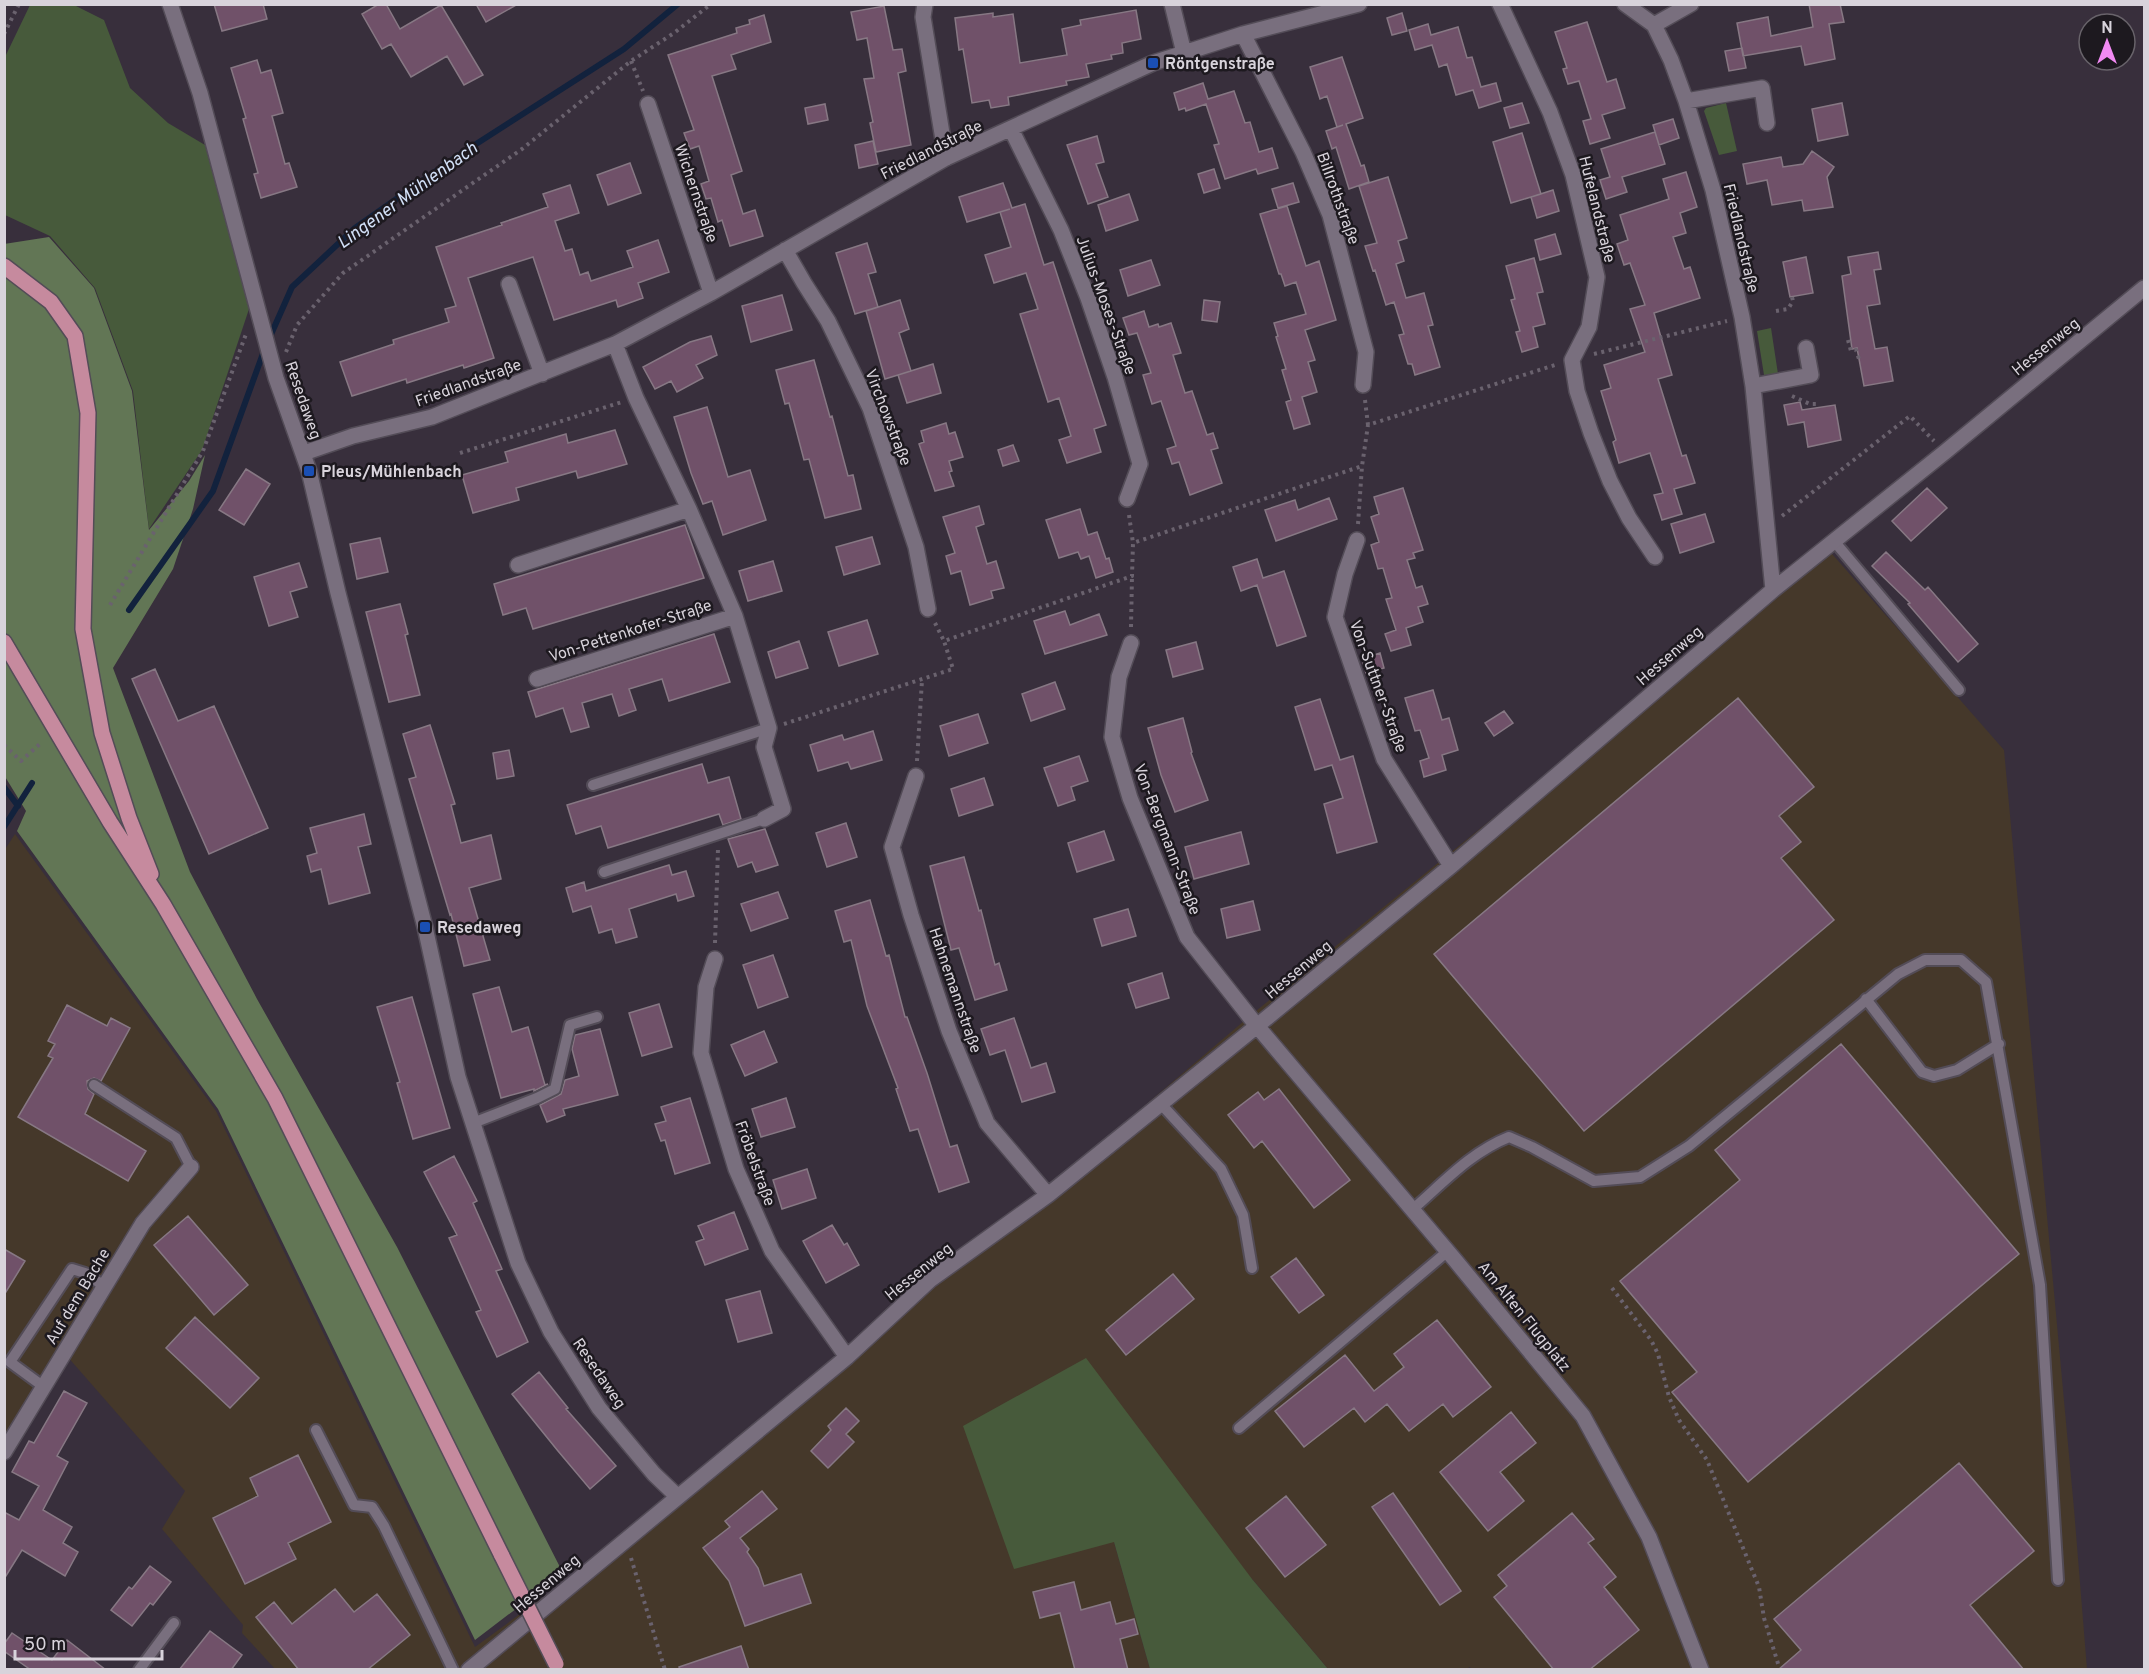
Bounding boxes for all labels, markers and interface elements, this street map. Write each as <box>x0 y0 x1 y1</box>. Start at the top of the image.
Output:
north arrow <box>2077 12 2137 72</box>
text: N <box>2101 19 2113 39</box>
place label: Röntgenstraße <box>1165 55 1275 75</box>
marker: Röntgenstraße <box>1146 56 1160 70</box>
street label: Friedlandstraße <box>878 117 986 185</box>
water label: Lingener Mühlenbach <box>333 137 483 255</box>
street label: Wichernstraße <box>669 142 721 246</box>
street label: Billrothstraße <box>1311 150 1363 248</box>
street label: Hufelandstraße <box>1573 154 1619 265</box>
street label: Friedlandstraße <box>1718 182 1762 295</box>
street label: Julius-Moses-Straße <box>1071 233 1140 378</box>
street label: Hessenweg <box>2008 314 2084 381</box>
street label: Friedlandstraße <box>413 355 524 412</box>
street label: Resedaweg <box>279 359 325 442</box>
street label: Virchowstraße <box>859 366 915 469</box>
place label: Pleus/Mühlenbach <box>321 463 462 483</box>
marker: Pleus/Mühlenbach <box>302 464 316 478</box>
street label: Von-Pettenkofer-Straße <box>547 596 715 668</box>
street label: Von-Suttner-Straße <box>1344 618 1410 756</box>
street label: Hessenweg <box>1633 622 1708 691</box>
street label: Von-Bergmann-Straße <box>1128 761 1204 918</box>
place label: Resedaweg <box>437 919 522 939</box>
marker: Resedaweg <box>418 920 432 934</box>
street label: Hahnemannstraße <box>923 925 985 1056</box>
street label: Hessenweg <box>1262 937 1337 1004</box>
street label: Fröbelstraße <box>729 1118 779 1209</box>
street label: Hessenweg <box>881 1239 957 1306</box>
street label: Auf dem Bache <box>42 1245 115 1349</box>
street label: Am Alten Flugplatz <box>1473 1258 1574 1377</box>
street label: Resedaweg <box>567 1335 629 1413</box>
street label: Hessenweg <box>510 1551 585 1618</box>
scale bar <box>15 1623 162 1661</box>
text: 50 m <box>24 1634 66 1657</box>

